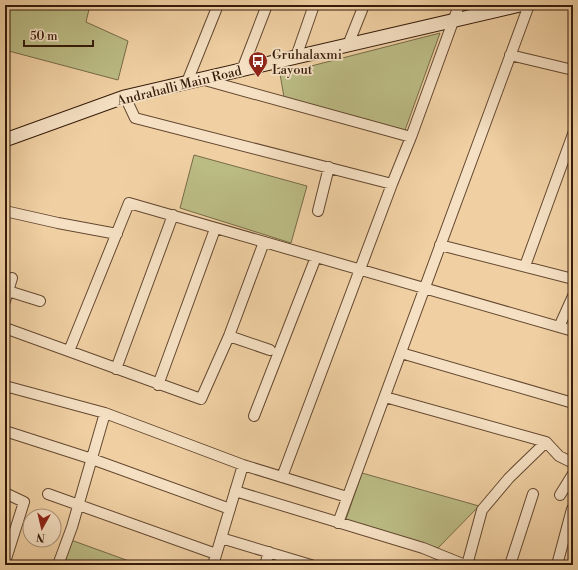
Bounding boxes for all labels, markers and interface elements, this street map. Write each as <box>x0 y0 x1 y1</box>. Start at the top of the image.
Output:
scale bar <box>24 22 93 48</box>
text: 50 m <box>30 29 58 44</box>
place label: Gruhalaxmi Layout <box>272 47 342 78</box>
bus stop icon: Gruhalaxmi Layout <box>247 50 269 78</box>
street label: Andrahalli Main Road <box>114 63 244 109</box>
north arrow <box>22 508 62 548</box>
text: N <box>35 529 46 544</box>

